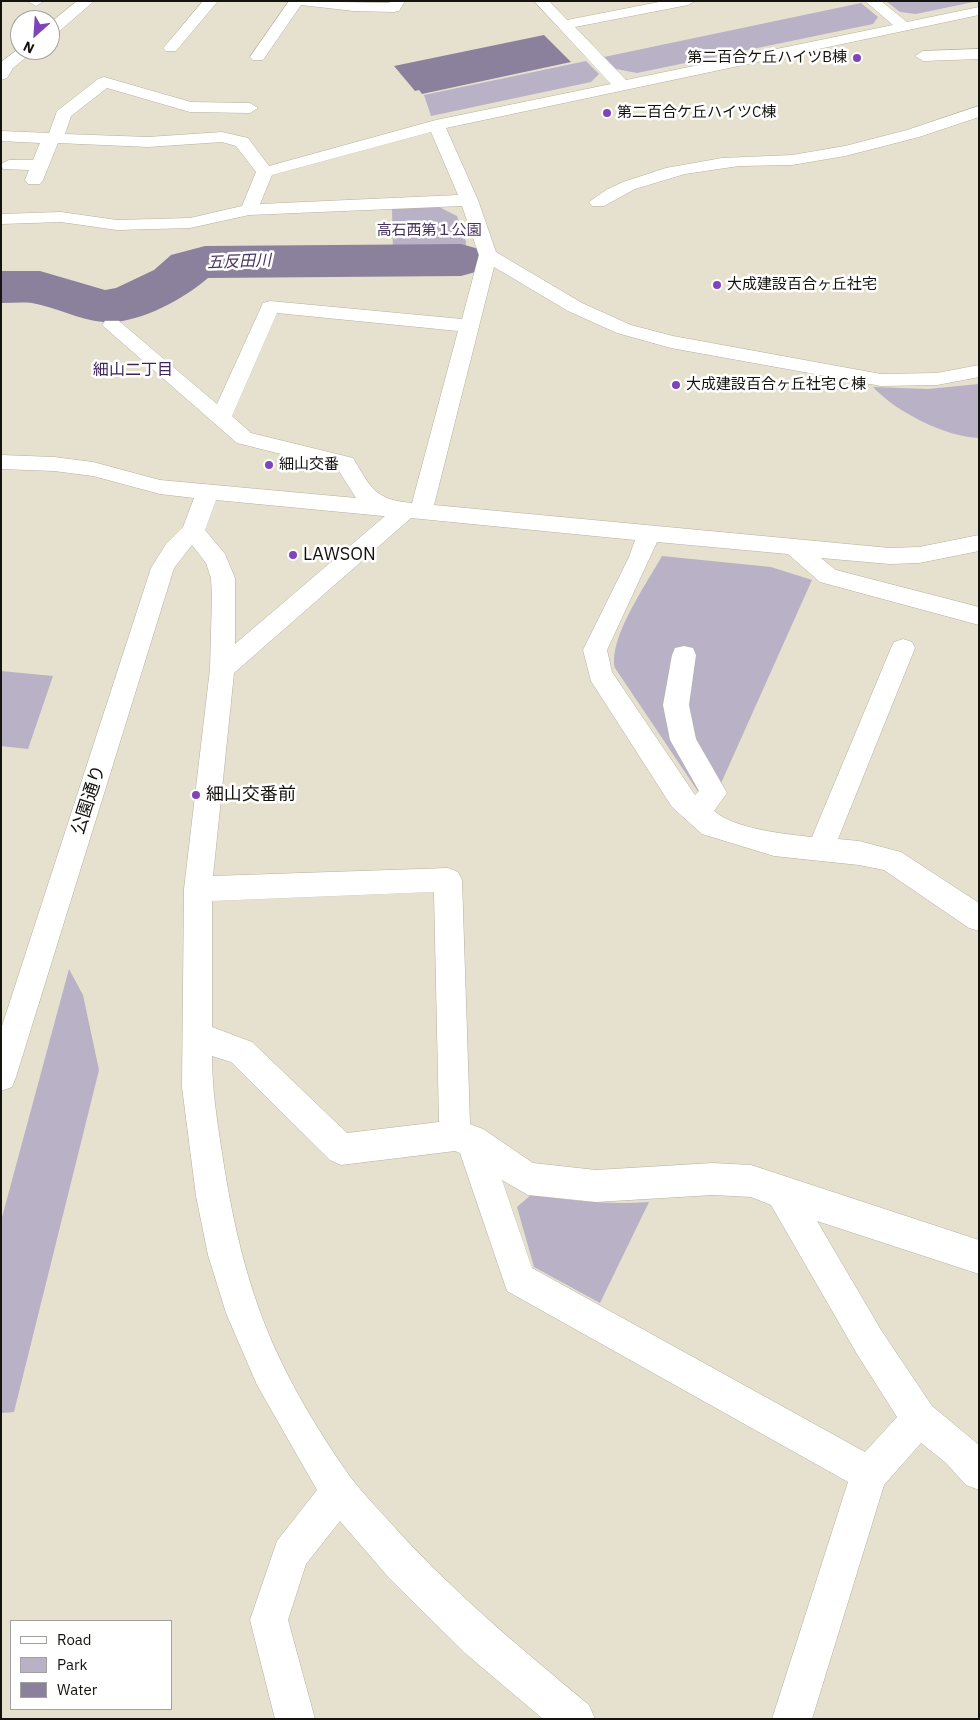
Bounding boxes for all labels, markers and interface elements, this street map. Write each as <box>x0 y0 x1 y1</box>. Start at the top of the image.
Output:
north arrow <box>10 10 60 60</box>
text: N <box>20 37 37 58</box>
place label: 第二百合ケ丘ハイツB棟 <box>687 49 847 67</box>
marker: 第二百合ケ丘ハイツB棟 <box>851 52 863 64</box>
place label: 第二百合ケ丘ハイツC棟 <box>617 104 776 122</box>
marker: 第二百合ケ丘ハイツC棟 <box>601 107 613 119</box>
park label: 高石西第１公園 <box>377 222 481 240</box>
water label: 五反田川 <box>207 251 271 273</box>
place label: 大成建設百合ヶ丘社宅 <box>727 276 877 294</box>
marker: 大成建設百合ヶ丘社宅 <box>711 279 723 291</box>
district label: 細山二丁目 <box>93 360 173 380</box>
place label: 大成建設百合ヶ丘社宅Ｃ棟 <box>686 376 866 394</box>
marker: 大成建設百合ヶ丘社宅Ｃ棟 <box>670 379 682 391</box>
place label: 細山交番 <box>279 456 339 474</box>
marker: 細山交番 <box>263 459 275 471</box>
place label: LAWSON <box>303 544 376 566</box>
marker: LAWSON <box>287 549 299 561</box>
street label: 公園通り <box>68 762 110 838</box>
place label: 細山交番前 <box>206 784 296 806</box>
marker: 細山交番前 <box>190 789 202 801</box>
legend <box>10 1620 172 1710</box>
text: Road <box>57 1630 92 1649</box>
text: Park <box>57 1655 87 1674</box>
text: Water <box>57 1680 97 1699</box>

